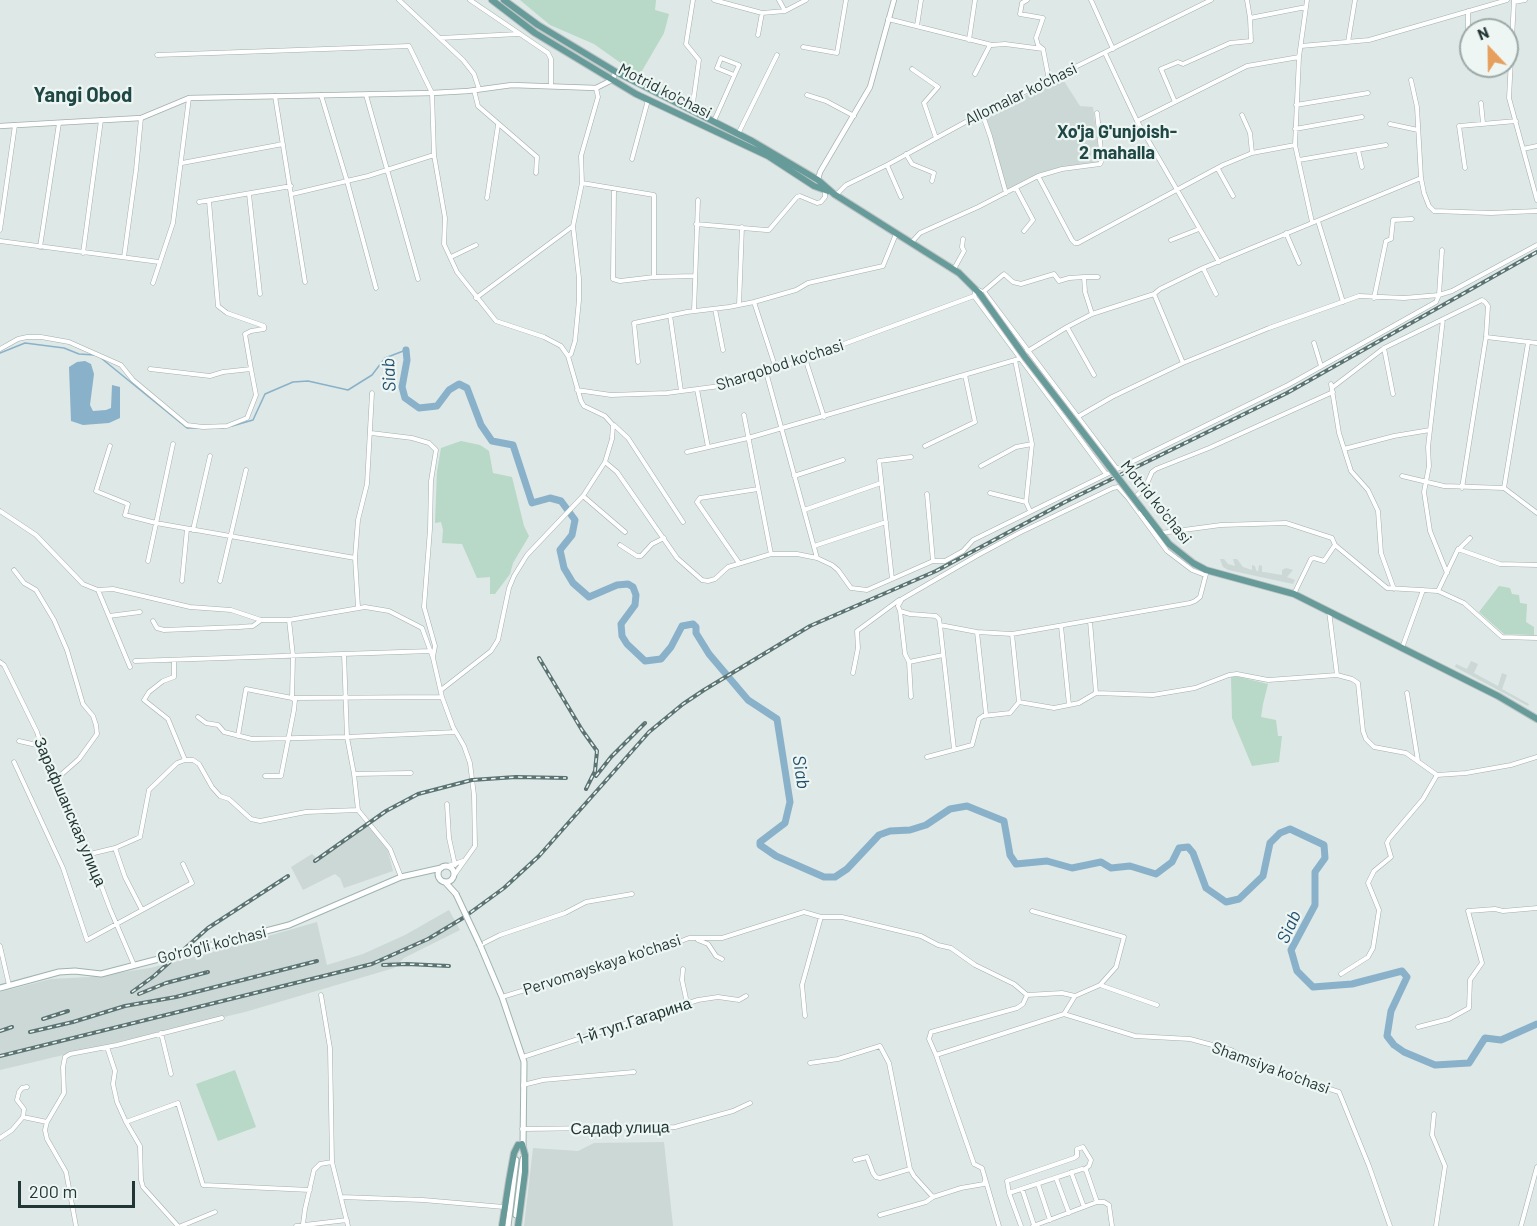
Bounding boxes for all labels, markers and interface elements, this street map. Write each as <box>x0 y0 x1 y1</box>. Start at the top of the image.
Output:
north arrow <box>1459 18 1519 78</box>
text: N <box>1474 22 1491 44</box>
street label: Motrid ko'chasi <box>615 59 715 123</box>
street label: Allomalar ko'chasi <box>962 59 1080 129</box>
district label: Yangi Obod <box>34 83 132 107</box>
district label: Xo'ja G'unjoish- 2 mahalla <box>1057 121 1177 164</box>
street label: Sharqobod ko'chasi <box>714 335 846 395</box>
water label: Siab <box>377 358 401 392</box>
street label: Motrid ko'chasi <box>1116 456 1196 548</box>
street label: Зарафшанская улица <box>30 735 110 889</box>
water label: Siab <box>788 754 814 790</box>
water label: Siab <box>1272 907 1306 947</box>
street label: Go'ro'g'li ko'chasi <box>155 922 269 968</box>
street label: Pervomayskaya ko'chasi <box>521 930 683 1000</box>
street label: 1-й туп.Гагарина <box>574 993 694 1049</box>
street label: Shamsiya ko'chasi <box>1209 1038 1333 1098</box>
street label: Садаф улица <box>570 1118 670 1138</box>
scale bar <box>21 1169 138 1207</box>
text: 200 m <box>29 1180 77 1202</box>

